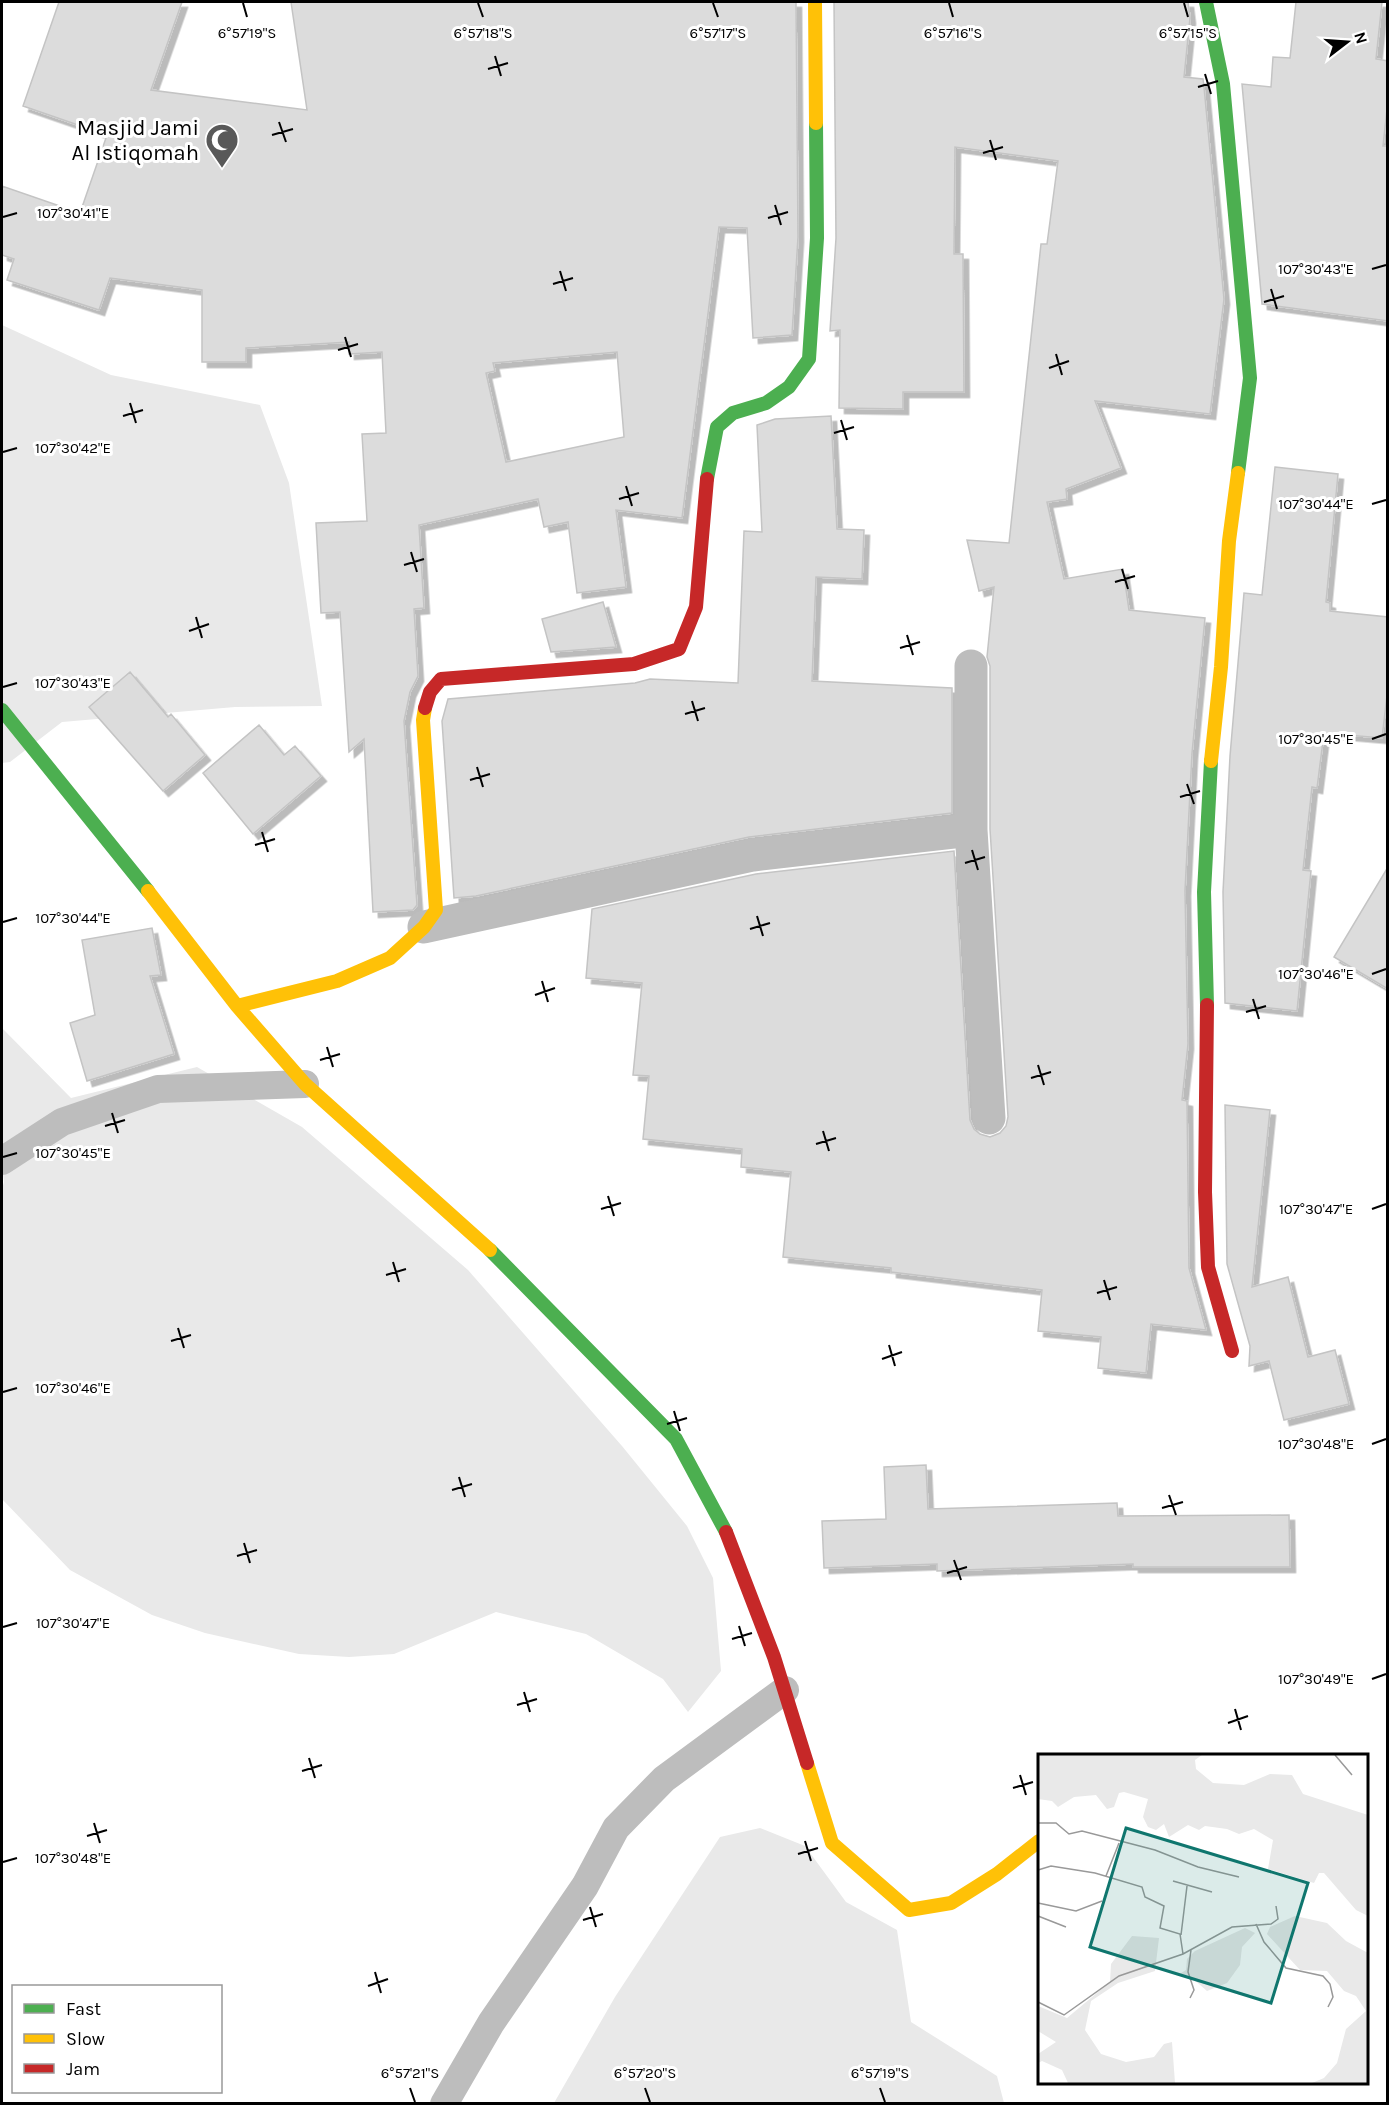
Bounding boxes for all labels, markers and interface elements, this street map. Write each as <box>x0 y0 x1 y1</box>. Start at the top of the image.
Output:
north arrow <box>1317 12 1377 72</box>
text: 6°57'19"S <box>218 24 276 42</box>
text: 6°57'18"S <box>453 24 513 42</box>
text: 6°57'17"S <box>690 24 746 42</box>
text: 6°57'16"S <box>924 24 982 42</box>
text: 6°57'15"S <box>1159 24 1217 42</box>
text: N <box>1350 29 1372 46</box>
place label: Masjid Jami Al Istiqomah <box>72 115 199 166</box>
mosque icon: Masjid Jami Al Istiqomah <box>204 122 240 169</box>
text: 107°30'41"E <box>37 204 109 222</box>
text: 107°30'43"E <box>1278 260 1354 278</box>
text: 107°30'42"E <box>35 439 111 457</box>
text: 107°30'44"E <box>1278 495 1354 513</box>
text: 107°30'43"E <box>35 674 111 692</box>
text: 107°30'45"E <box>1278 730 1354 748</box>
text: 107°30'44"E <box>35 909 111 927</box>
text: 107°30'46"E <box>1278 965 1354 983</box>
text: 107°30'45"E <box>35 1144 111 1162</box>
text: 107°30'47"E <box>1279 1200 1353 1218</box>
text: 107°30'46"E <box>35 1379 111 1397</box>
text: 107°30'48"E <box>1278 1435 1354 1453</box>
text: 107°30'47"E <box>36 1614 110 1632</box>
text: 107°30'49"E <box>1278 1670 1354 1688</box>
inset map <box>1038 1754 1368 2084</box>
text: 107°30'48"E <box>35 1849 111 1867</box>
legend <box>12 1985 222 2093</box>
text: Fast <box>66 1998 101 2020</box>
text: Slow <box>66 2028 105 2050</box>
text: Jam <box>66 2058 100 2080</box>
text: 6°57'21"S <box>381 2064 439 2082</box>
text: 6°57'20"S <box>614 2064 676 2082</box>
text: 6°57'19"S <box>851 2064 909 2082</box>

